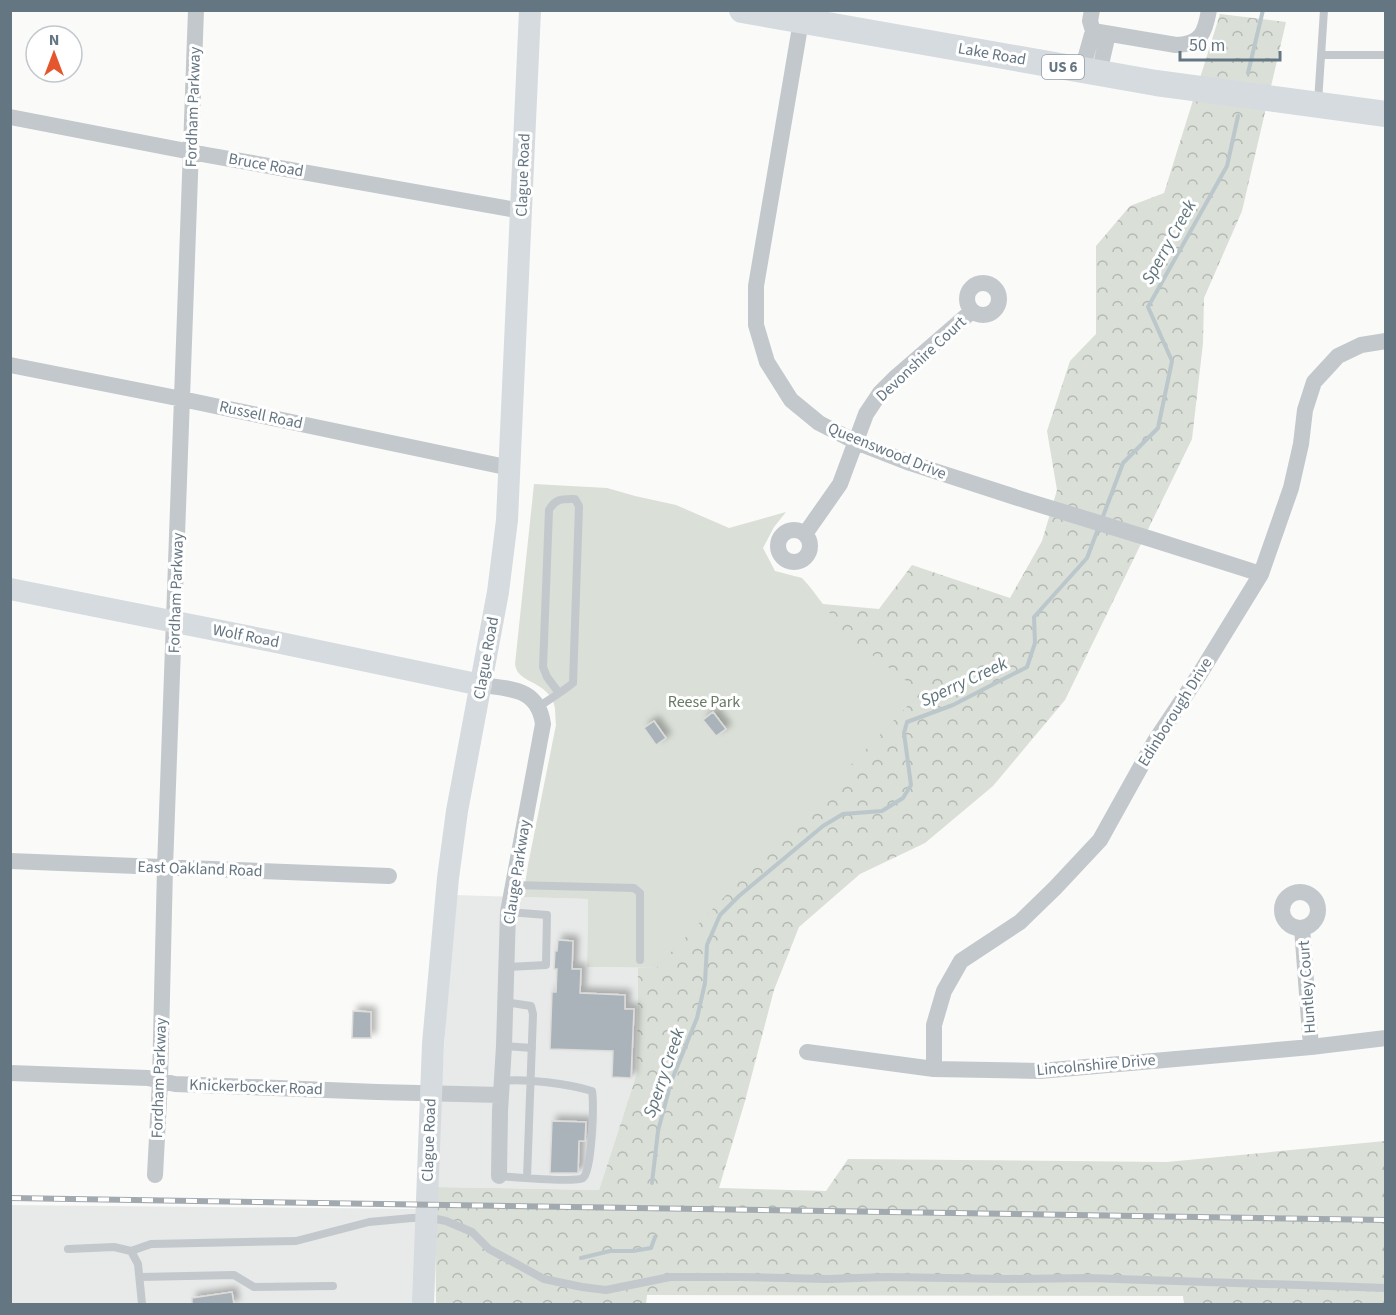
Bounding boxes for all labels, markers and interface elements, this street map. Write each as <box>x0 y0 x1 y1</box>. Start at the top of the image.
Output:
north arrow <box>24 24 84 84</box>
scale bar <box>1180 24 1280 62</box>
text: N <box>49 29 59 51</box>
text: 50 m <box>1189 33 1225 58</box>
street label: Lake Road <box>956 37 1028 71</box>
street label: Fordham Parkway <box>180 46 206 168</box>
road number: US 6 <box>1042 55 1084 79</box>
street label: Clague Road <box>511 133 535 217</box>
street label: Bruce Road <box>227 148 305 182</box>
water label: Sperry Creek <box>1135 195 1203 289</box>
street label: Devonshire Court <box>871 311 971 407</box>
street label: Russell Road <box>217 395 305 435</box>
street label: Queenswood Drive <box>824 417 950 485</box>
street label: Fordham Parkway <box>163 532 189 654</box>
street label: Clague Road <box>468 615 504 701</box>
street label: Wolf Road <box>211 619 281 653</box>
water label: Sperry Creek <box>916 651 1012 713</box>
street label: Edinborough Drive <box>1133 653 1217 771</box>
park label: Reese Park <box>668 691 740 713</box>
street label: Clauge Parkway <box>498 818 536 926</box>
street label: East Oakland Road <box>137 856 263 882</box>
street label: Huntley Court <box>1293 939 1321 1034</box>
street label: Fordham Parkway <box>146 1017 172 1139</box>
water label: Sperry Creek <box>637 1024 691 1121</box>
street label: Lincolnshire Drive <box>1036 1049 1157 1081</box>
street label: Knickerbocker Road <box>189 1074 323 1100</box>
street label: Clague Road <box>417 1098 441 1182</box>

